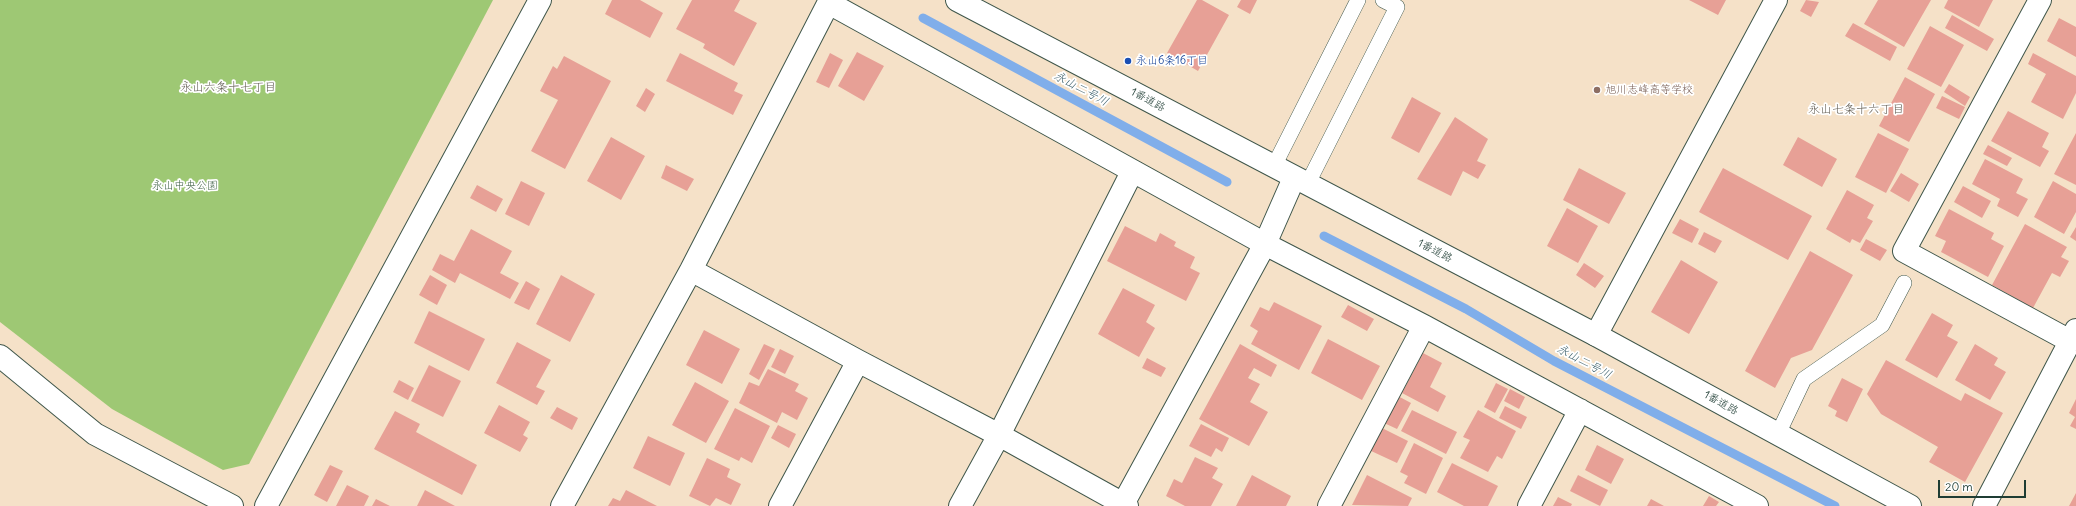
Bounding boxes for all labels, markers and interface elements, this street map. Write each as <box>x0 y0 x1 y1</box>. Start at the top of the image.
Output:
place label: 永山6条16丁目 <box>1136 54 1208 68</box>
marker: 永山6条16丁目 <box>1123 56 1133 66</box>
water label: 永山二号川 <box>1051 69 1111 109</box>
district label: 永山六条十七丁目 <box>180 81 276 95</box>
place label: 旭川志峰高等学校 <box>1605 83 1693 97</box>
street label: 1番道路 <box>1128 85 1168 115</box>
marker: 旭川志峰高等学校 <box>1592 85 1602 95</box>
district label: 永山七条十六丁目 <box>1808 103 1904 117</box>
park label: 永山中央公園 <box>152 179 218 193</box>
street label: 1番道路 <box>1415 237 1455 265</box>
water label: 永山二号川 <box>1554 342 1614 382</box>
street label: 1番道路 <box>1701 388 1741 418</box>
scale bar <box>1940 472 2028 498</box>
text: 20 m <box>1945 479 1973 494</box>

